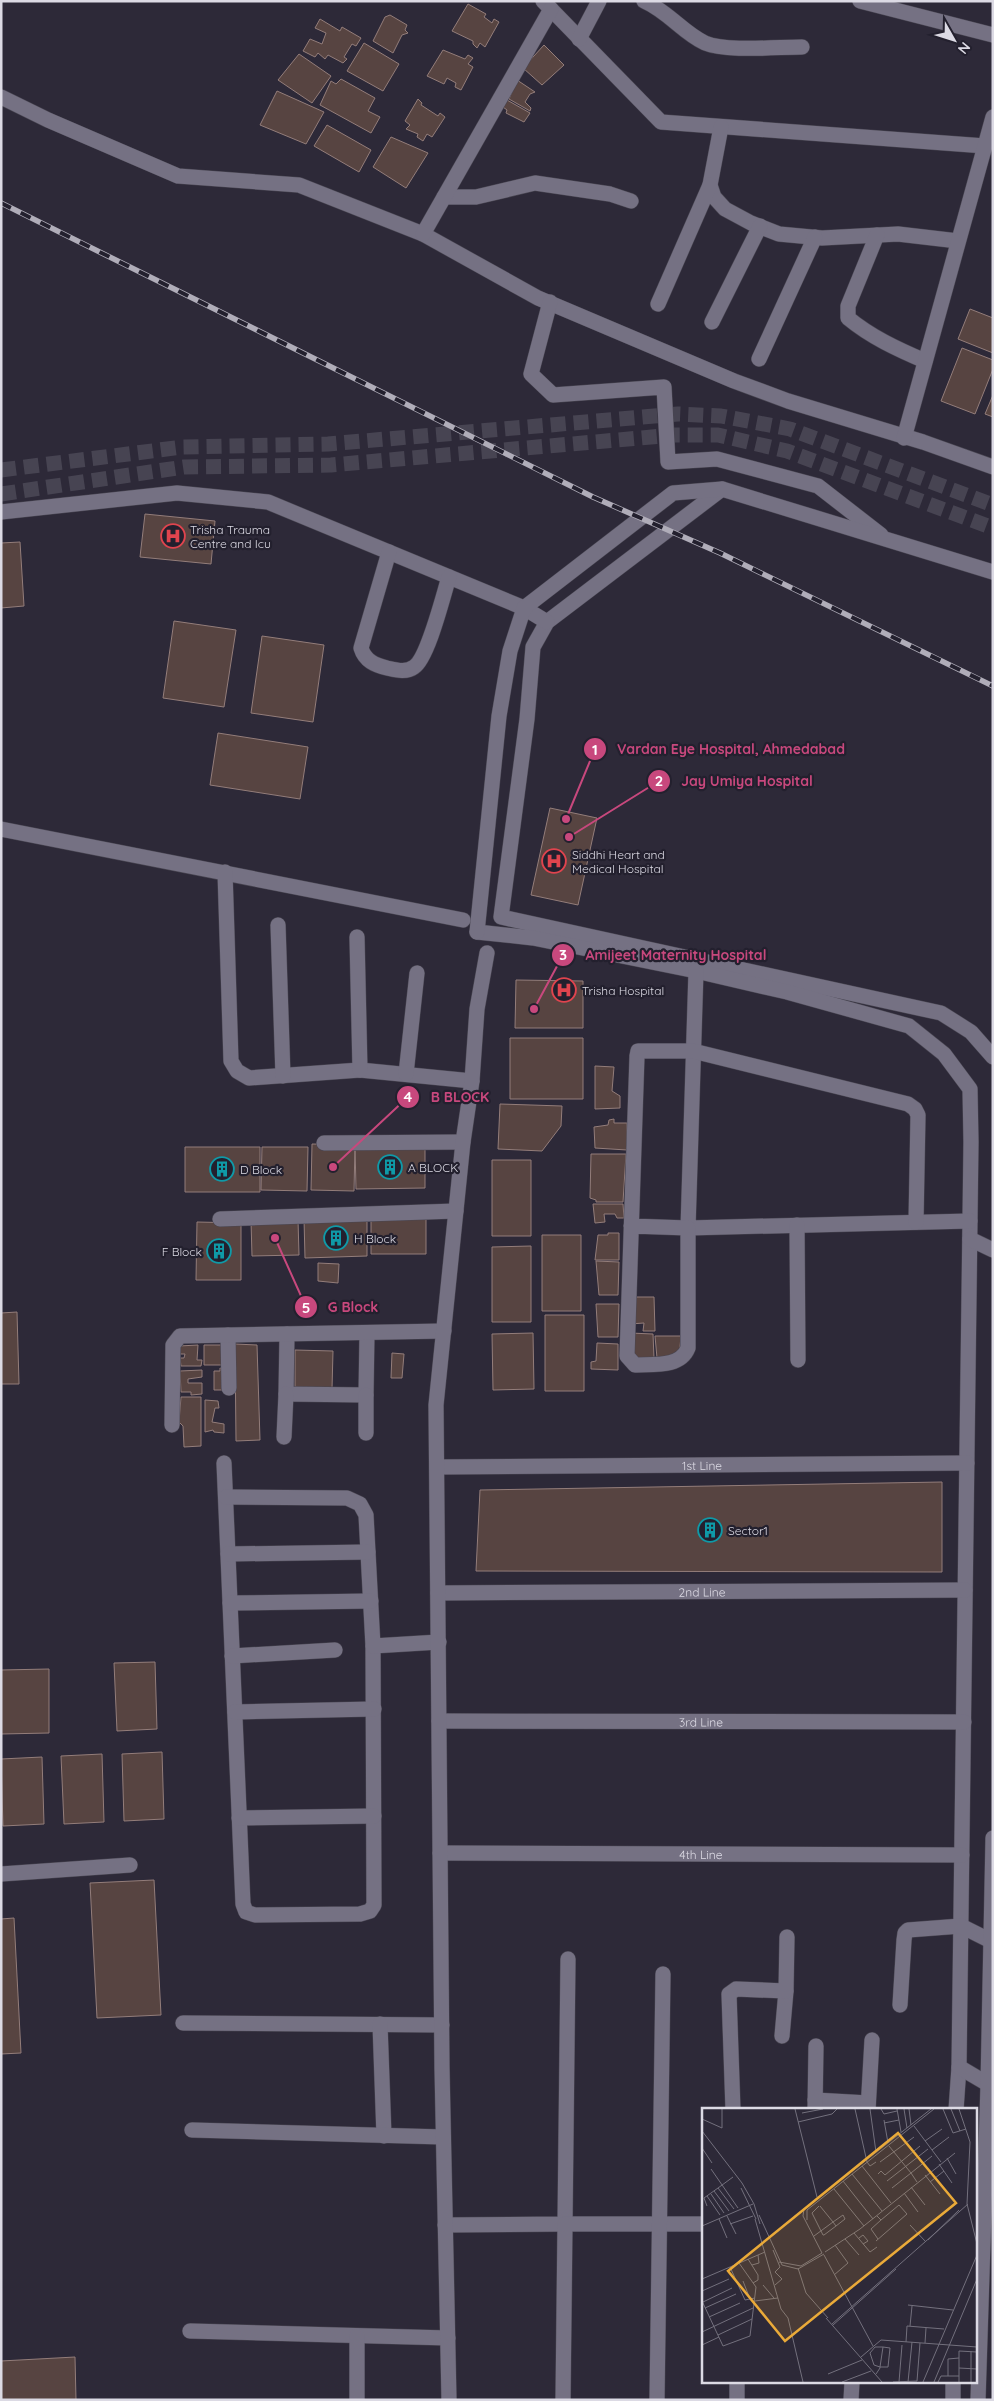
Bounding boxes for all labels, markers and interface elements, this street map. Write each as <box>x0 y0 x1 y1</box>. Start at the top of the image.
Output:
north arrow <box>929 15 979 65</box>
text: N <box>954 39 974 58</box>
place label: Trisha Trauma Centre and Icu <box>190 522 271 551</box>
hospital icon: Trisha Trauma Centre and Icu <box>160 523 186 549</box>
callout: Vardan Eye Hospital, Ahmedabad <box>582 735 855 764</box>
text: 1 <box>592 740 598 759</box>
text: Vardan Eye Hospital, Ahmedabad <box>617 740 845 758</box>
callout: Jay Umiya Hospital <box>647 767 823 796</box>
text: 2 <box>655 771 663 790</box>
text: Jay Umiya Hospital <box>681 772 813 790</box>
place label: Siddhi Heart and Medical Hospital <box>572 847 665 876</box>
hospital icon: Siddhi Heart and Medical Hospital <box>541 848 567 874</box>
callout: Amijeet Maternity Hospital <box>551 940 776 969</box>
text: 3 <box>559 945 567 964</box>
text: Amijeet Maternity Hospital <box>586 946 766 964</box>
hospital icon: Trisha Hospital <box>551 977 577 1003</box>
place label: Trisha Hospital <box>582 983 664 998</box>
callout: B BLOCK <box>396 1082 499 1111</box>
text: 4 <box>404 1087 413 1106</box>
text: B BLOCK <box>431 1088 489 1106</box>
building icon: A BLOCK <box>377 1154 403 1180</box>
building icon: D Block <box>209 1156 235 1182</box>
place label: A BLOCK <box>408 1160 458 1175</box>
place label: D Block <box>240 1162 282 1177</box>
building icon: H Block <box>323 1225 349 1251</box>
place label: H Block <box>354 1231 396 1246</box>
building icon: F Block <box>206 1238 232 1264</box>
place label: F Block <box>162 1244 202 1259</box>
callout: G Block <box>293 1293 388 1322</box>
text: 5 <box>302 1298 310 1317</box>
text: G Block <box>328 1298 378 1316</box>
street label: 1st Line <box>682 1457 722 1473</box>
building icon: Sector1 <box>697 1517 723 1543</box>
place label: Sector1 <box>728 1523 768 1538</box>
street label: 2nd Line <box>679 1584 726 1599</box>
street label: 3rd Line <box>679 1714 723 1729</box>
street label: 4th Line <box>679 1846 723 1862</box>
inset map <box>702 2108 976 2384</box>

